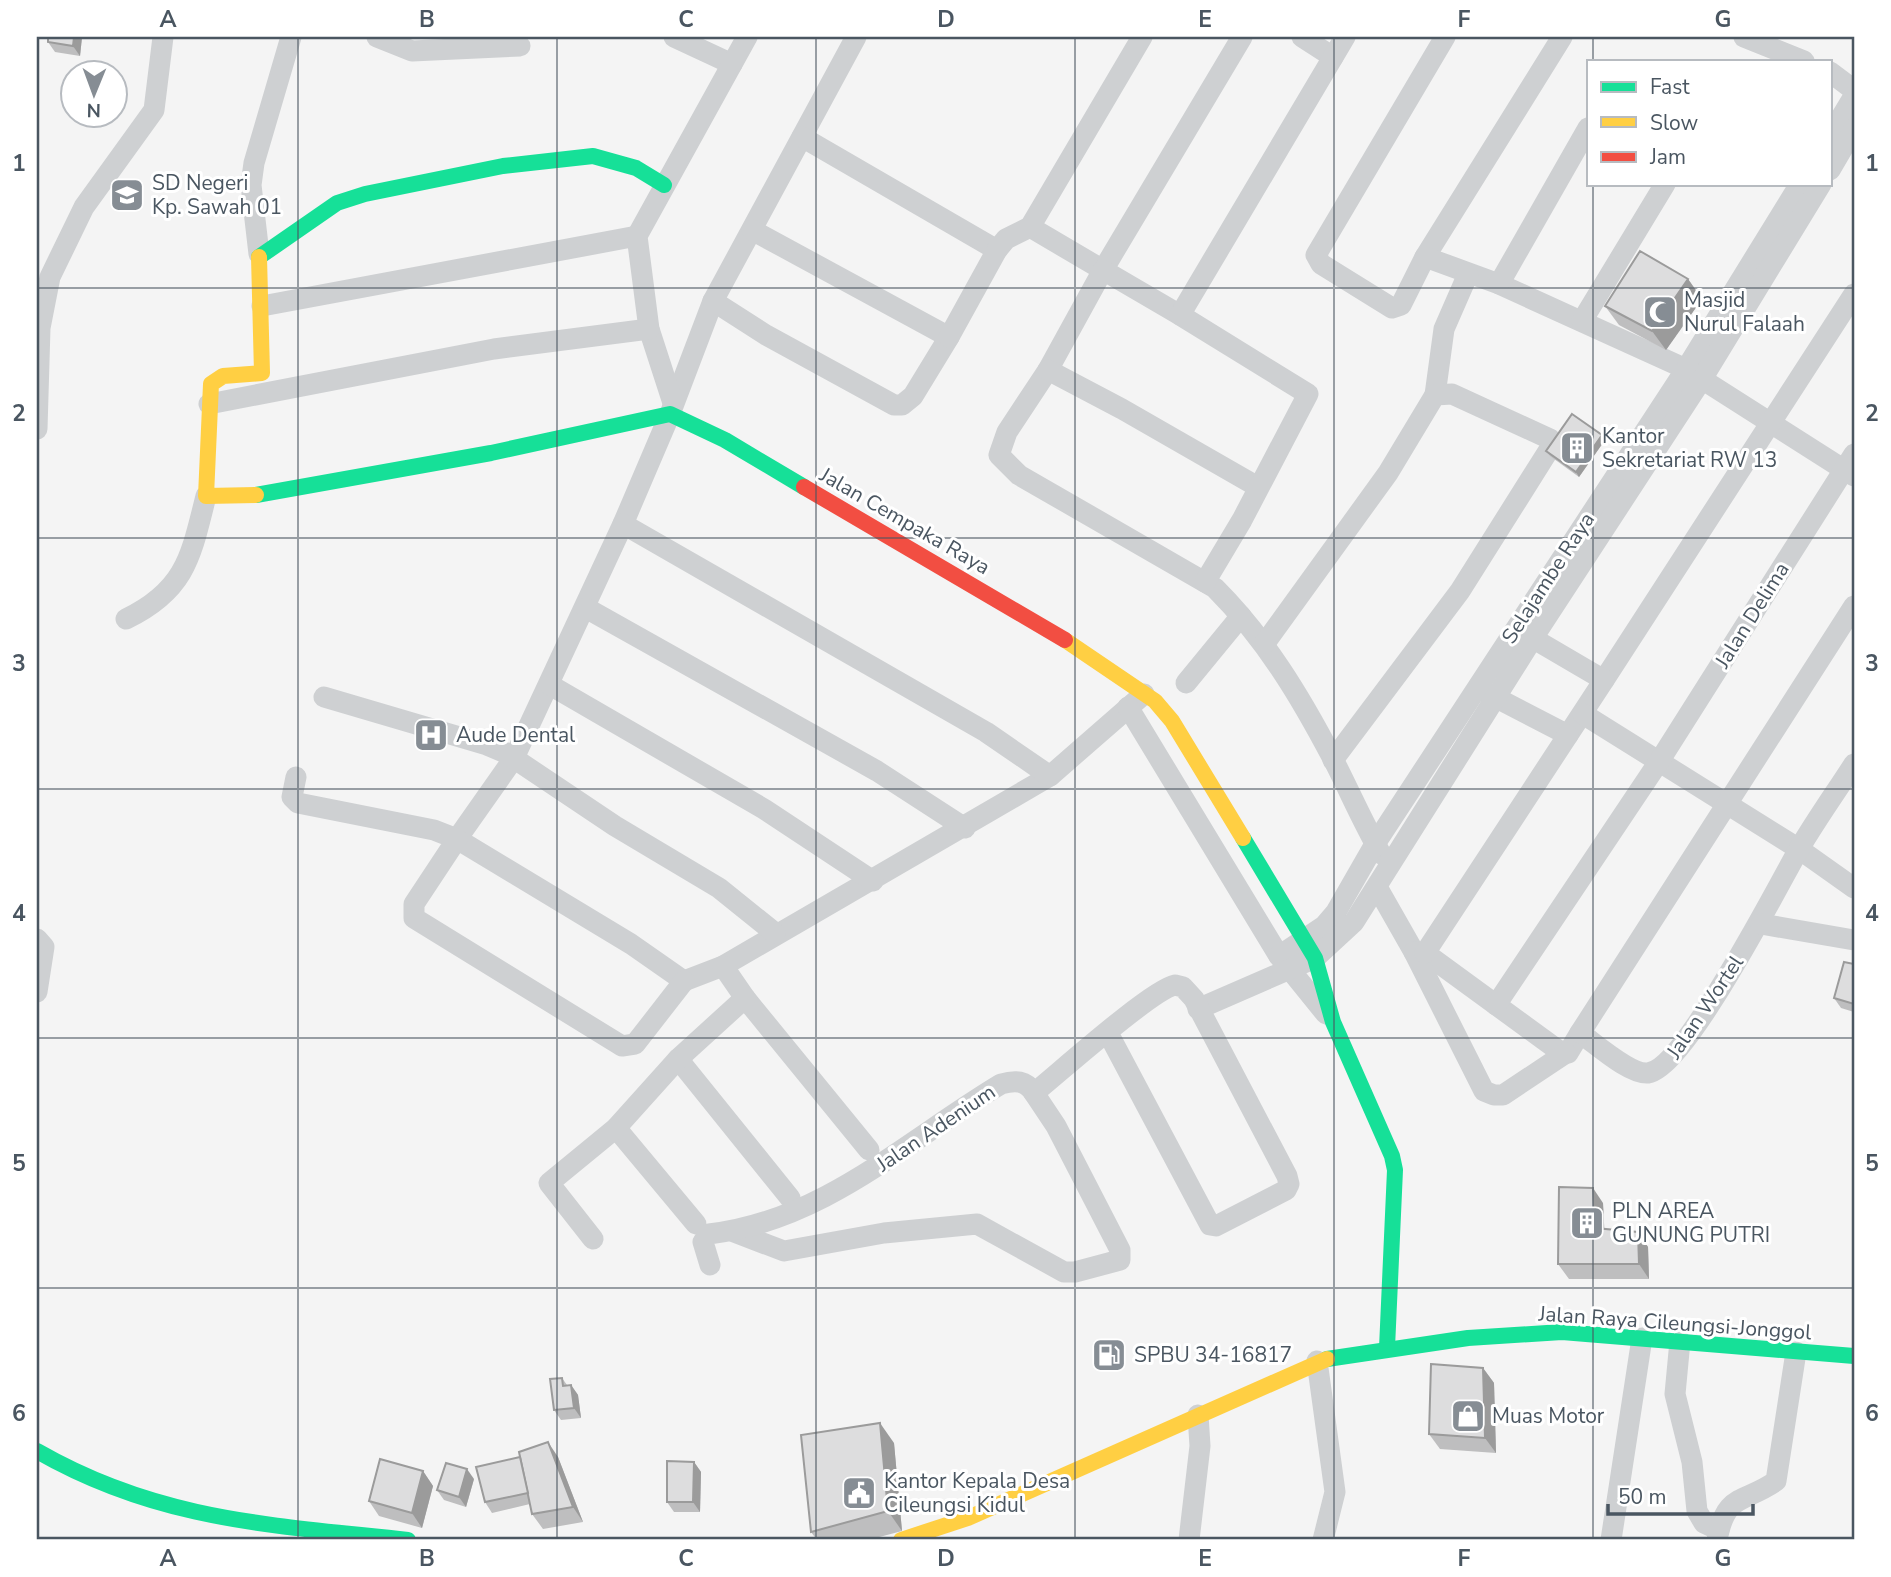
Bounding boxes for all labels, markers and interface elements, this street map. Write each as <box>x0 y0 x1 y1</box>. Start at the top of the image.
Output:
text: A <box>159 4 177 35</box>
text: B <box>419 4 435 35</box>
text: C <box>678 4 694 35</box>
text: D <box>937 4 955 35</box>
text: E <box>1198 4 1212 35</box>
text: F <box>1458 4 1471 35</box>
text: G <box>1715 4 1731 35</box>
north arrow <box>60 60 130 130</box>
legend <box>1587 60 1832 186</box>
text: Fast <box>1650 73 1690 101</box>
text: N <box>86 97 101 123</box>
text: Slow <box>1650 109 1699 137</box>
text: Jam <box>1649 143 1686 171</box>
text: 1 <box>12 148 26 179</box>
text: 1 <box>1865 148 1879 179</box>
place label: SD Negeri Kp. Sawah 01 <box>152 169 282 221</box>
school or university icon: SD Negeri Kp. Sawah 01 <box>108 176 146 214</box>
place label: Masjid Nurul Falaah <box>1684 286 1805 338</box>
mosque icon: Masjid Nurul Falaah <box>1641 293 1679 331</box>
text: 2 <box>12 398 26 429</box>
text: 2 <box>1865 398 1879 429</box>
place label: Kantor Sekretariat RW 13 <box>1602 422 1777 474</box>
building icon: Kantor Sekretariat RW 13 <box>1558 429 1596 467</box>
street label: Jalan Cempaka Raya <box>814 460 995 581</box>
street label: Selajambe Raya <box>1495 507 1601 649</box>
street label: Jalan Delima <box>1708 557 1796 674</box>
text: 3 <box>12 648 26 679</box>
text: 3 <box>1865 648 1879 679</box>
hospital icon: Aude Dental <box>412 716 450 754</box>
place label: Aude Dental <box>456 721 576 749</box>
text: 4 <box>12 898 26 929</box>
text: 4 <box>1865 898 1879 929</box>
street label: Jalan Wortel <box>1660 949 1750 1065</box>
street label: Jalan Adenium <box>870 1078 1001 1179</box>
text: 5 <box>12 1148 26 1179</box>
text: 5 <box>1865 1148 1879 1179</box>
place label: PLN AREA GUNUNG PUTRI <box>1612 1197 1770 1249</box>
building icon: PLN AREA GUNUNG PUTRI <box>1568 1204 1606 1242</box>
street label: Jalan Raya Cileungsi-Jonggol <box>1537 1299 1813 1347</box>
fuel station icon: SPBU 34-16817 <box>1090 1336 1128 1374</box>
place label: SPBU 34-16817 <box>1134 1341 1292 1369</box>
shop icon: Muas Motor <box>1449 1397 1487 1435</box>
text: 6 <box>12 1398 26 1429</box>
text: 6 <box>1865 1398 1879 1429</box>
place label: Muas Motor <box>1492 1402 1605 1430</box>
place label: Kantor Kepala Desa Cileungsi Kidul <box>884 1467 1070 1519</box>
scale bar <box>1608 1472 1753 1516</box>
public building icon: Kantor Kepala Desa Cileungsi Kidul <box>840 1474 878 1512</box>
text: 50 m <box>1618 1483 1667 1511</box>
text: A <box>159 1543 177 1574</box>
text: B <box>419 1543 435 1574</box>
text: C <box>678 1543 694 1574</box>
text: D <box>937 1543 955 1574</box>
text: E <box>1198 1543 1212 1574</box>
text: F <box>1458 1543 1471 1574</box>
text: G <box>1715 1543 1731 1574</box>

